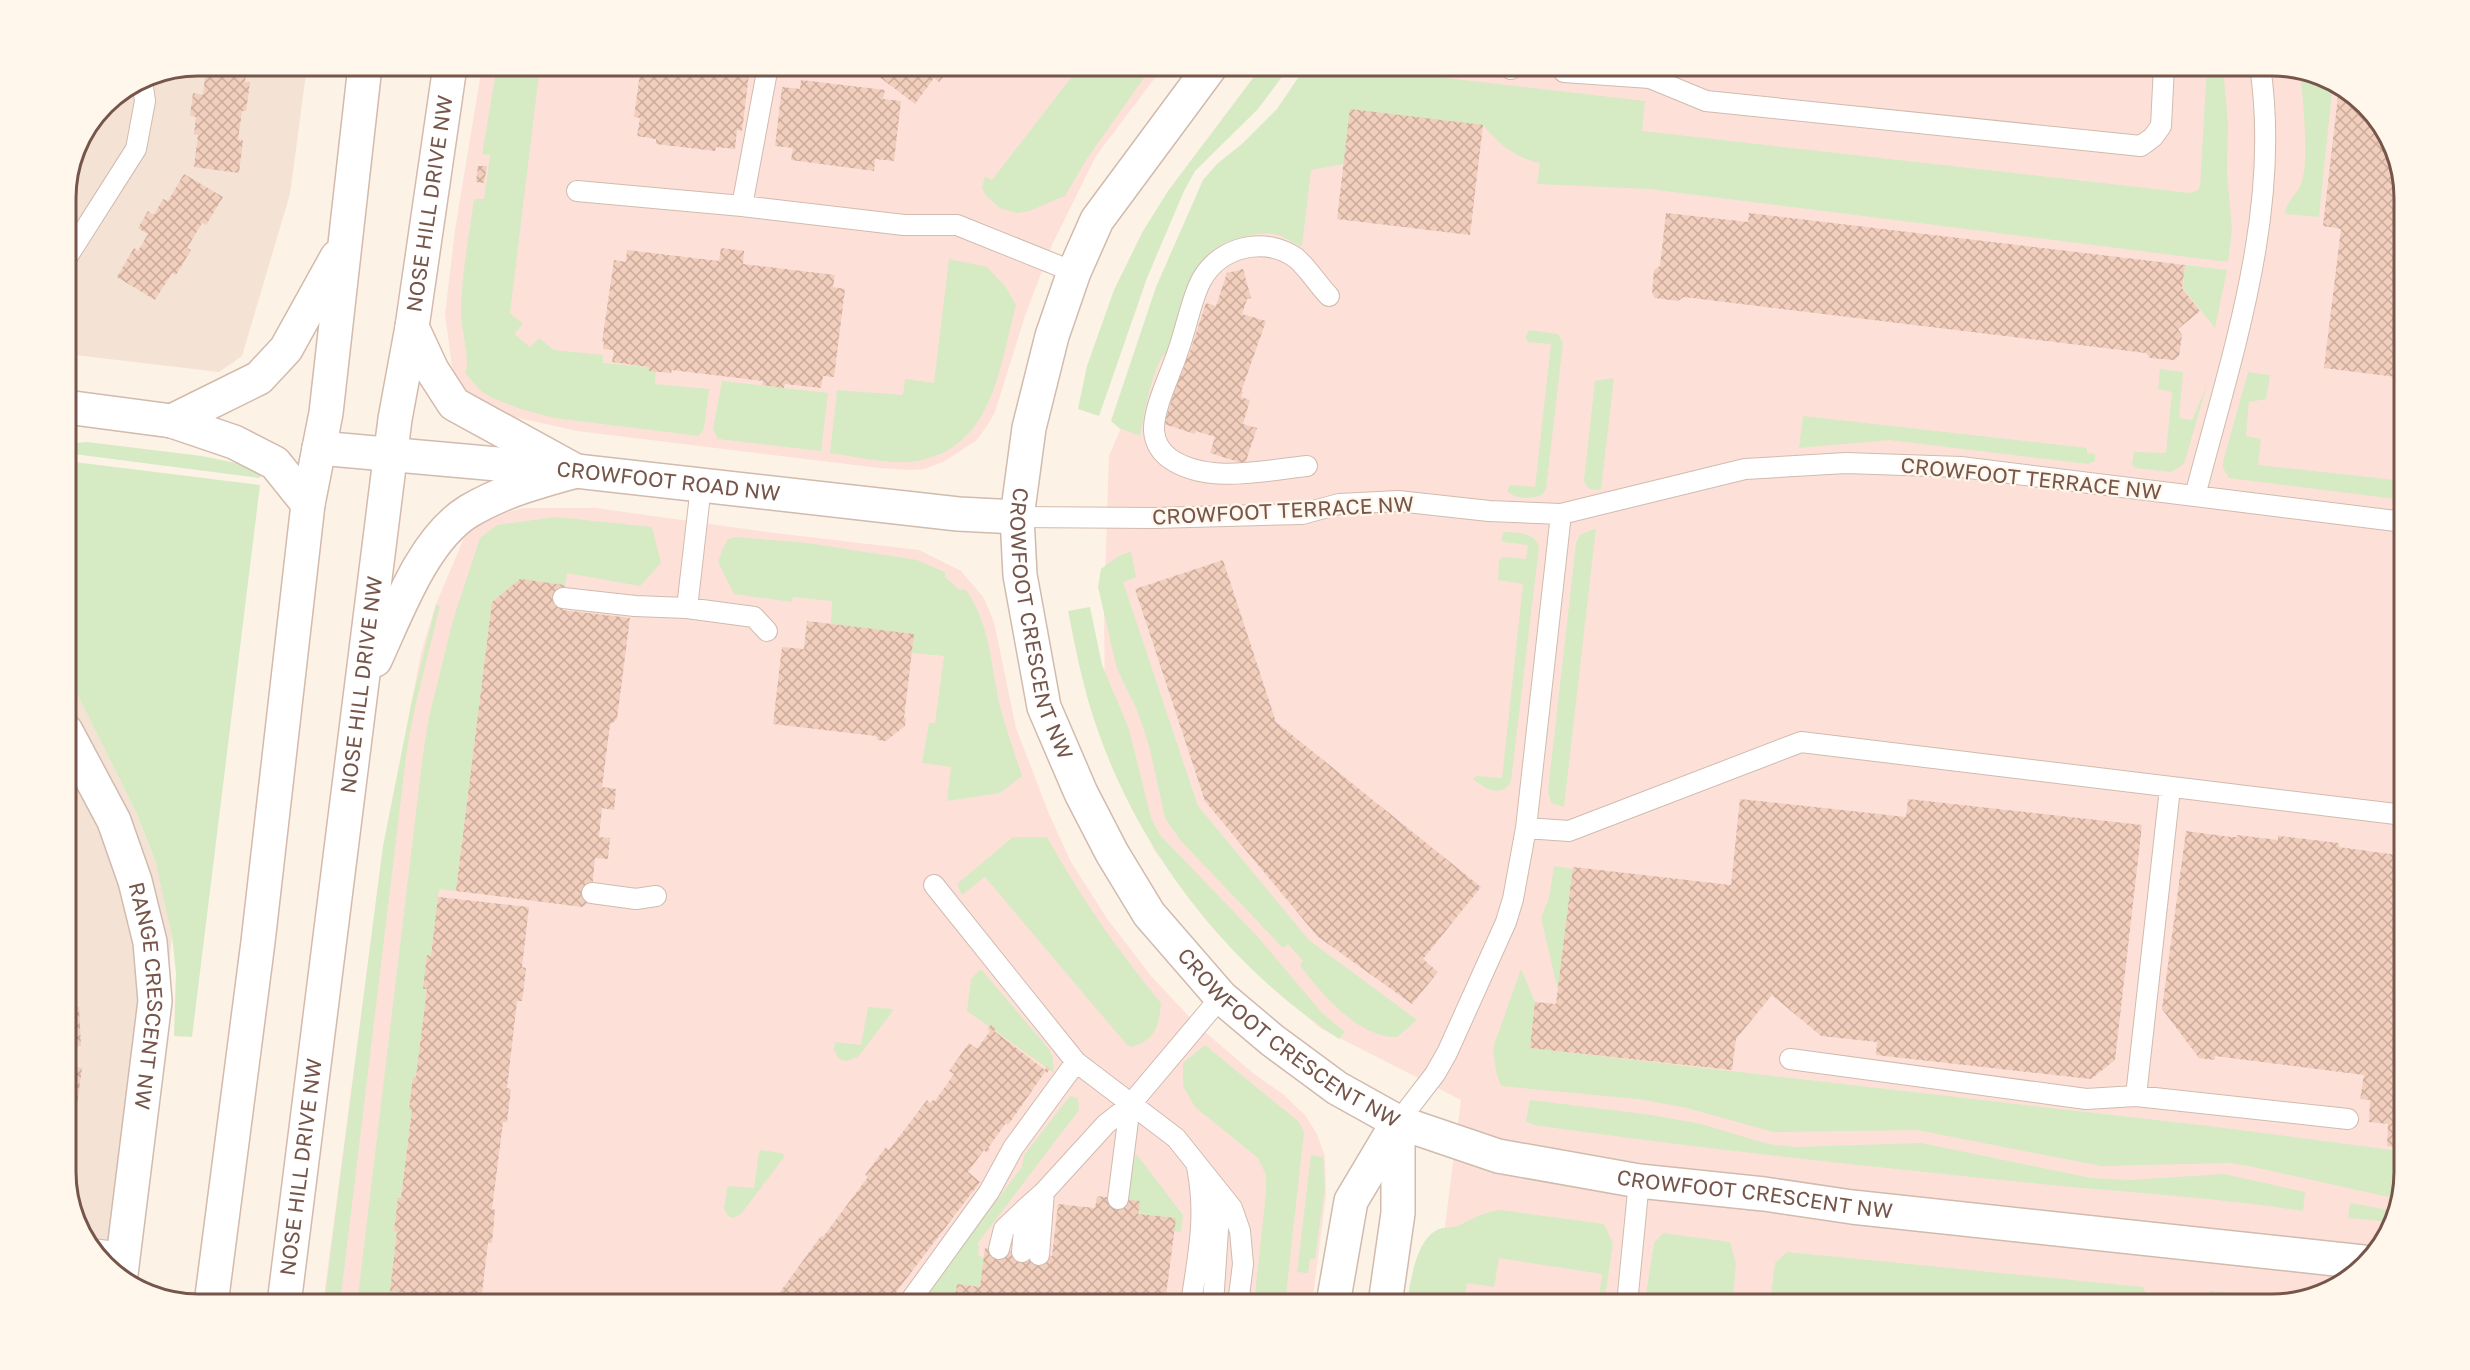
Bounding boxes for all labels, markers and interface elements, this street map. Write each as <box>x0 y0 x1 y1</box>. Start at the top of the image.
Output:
street label: NOSE HILL DRIVE NW <box>400 94 458 314</box>
street label: CROWFOOT TERRACE NW <box>1900 451 2163 505</box>
street label: CROWFOOT ROAD NW <box>555 455 782 506</box>
street label: CROWFOOT CRESCENT NW <box>1005 486 1079 763</box>
street label: CROWFOOT TERRACE NW <box>1152 490 1414 530</box>
street label: NOSE HILL DRIVE NW <box>334 575 387 795</box>
street label: RANGE CRESCENT NW <box>124 879 169 1111</box>
street label: CROWFOOT CRESCENT NW <box>1172 942 1405 1133</box>
street label: NOSE HILL DRIVE NW <box>274 1057 327 1277</box>
street label: CROWFOOT CRESCENT NW <box>1615 1163 1894 1223</box>

